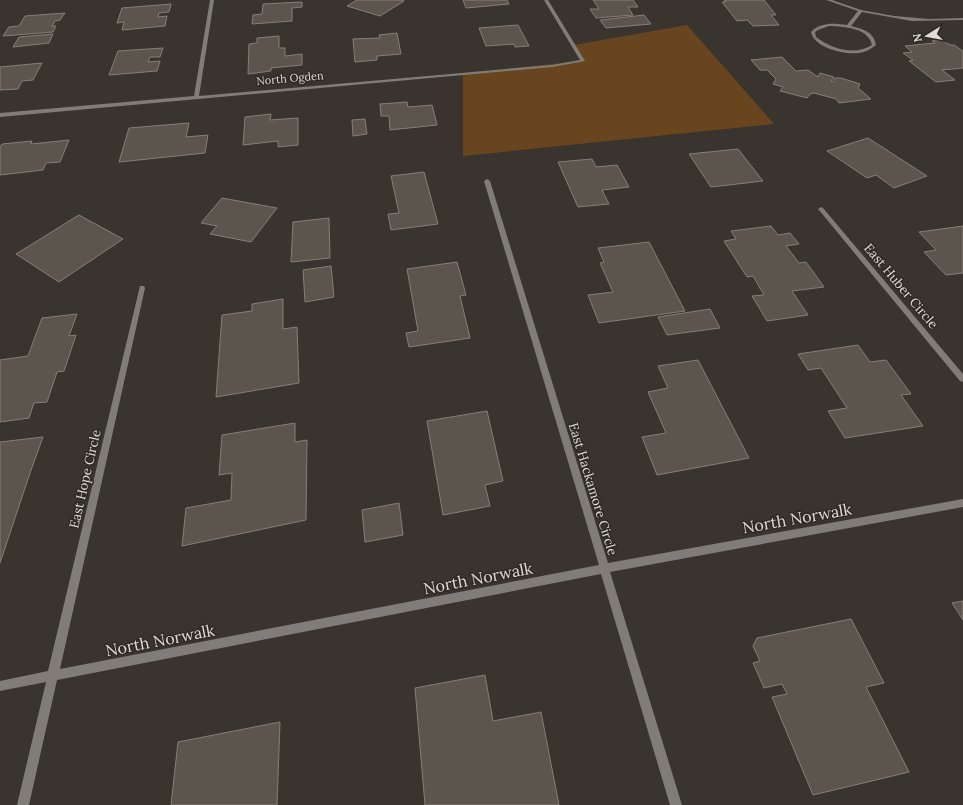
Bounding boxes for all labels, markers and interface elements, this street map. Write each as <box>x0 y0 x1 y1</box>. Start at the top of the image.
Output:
north arrow <box>907 16 947 56</box>
text: N <box>909 32 925 43</box>
street label: North Ogden <box>256 68 324 88</box>
street label: East Huber Circle <box>860 240 942 332</box>
street label: East Hackamore Circle <box>565 421 621 557</box>
street label: East Hope Circle <box>65 428 105 530</box>
street label: North Norwalk <box>741 498 854 537</box>
street label: North Norwalk <box>422 558 535 598</box>
street label: North Norwalk <box>104 620 217 660</box>

